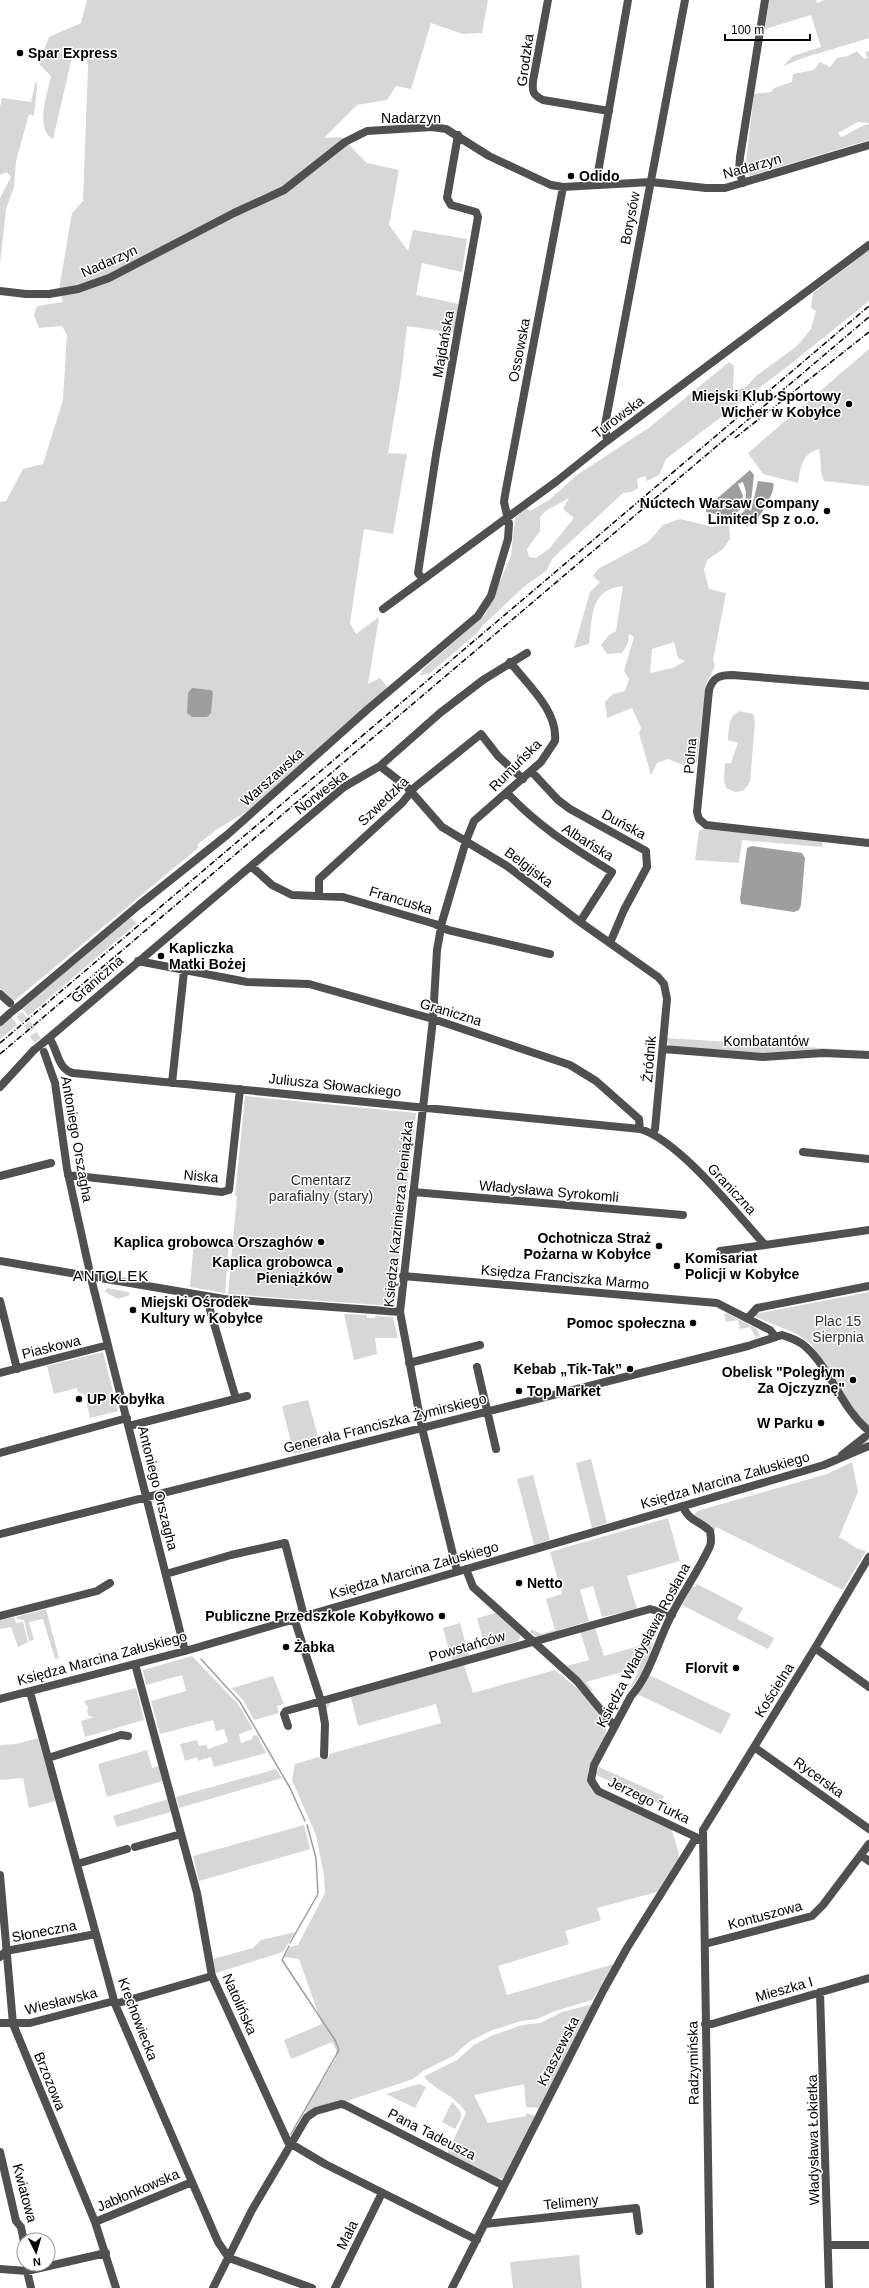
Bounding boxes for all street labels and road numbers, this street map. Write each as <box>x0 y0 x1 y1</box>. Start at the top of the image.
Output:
street label: Grodzka <box>513 32 537 87</box>
street label: Nadarzyn <box>381 110 441 126</box>
street label: Nadarzyn <box>721 150 783 182</box>
street label: Borysów <box>617 189 643 246</box>
street label: Nadarzyn <box>78 242 140 280</box>
street label: Majdańska <box>429 309 457 379</box>
street label: Ossowska <box>505 317 533 383</box>
street label: Turowska <box>589 392 647 441</box>
street label: Rumuńska <box>486 736 544 794</box>
street label: Polna <box>680 737 700 775</box>
street label: Warszawska <box>237 745 307 809</box>
street label: Norweska <box>292 766 351 817</box>
street label: Szwedzka <box>354 773 412 829</box>
street label: Duńska <box>599 806 649 842</box>
street label: Albańska <box>559 820 617 864</box>
street label: Belgijska <box>502 844 556 890</box>
street label: Francuska <box>367 883 435 917</box>
street label: Graniczna <box>68 952 126 1006</box>
street label: Graniczna <box>418 995 484 1029</box>
street label: Kombatantów <box>723 1033 810 1049</box>
street label: Źródnik <box>639 1034 659 1083</box>
street label: Juliusza Słowackiego <box>268 1070 402 1100</box>
street label: Antoniego Orszagha <box>58 1075 96 1203</box>
street label: Księdza Kazimierza Pieniążka <box>380 1120 416 1308</box>
street label: Graniczna <box>704 1160 760 1218</box>
street label: Niska <box>183 1167 219 1186</box>
street label: Władysława Syrokomli <box>479 1177 619 1205</box>
street label: Księdza Franciszka Marmo <box>480 1262 650 1292</box>
street label: Piaskowa <box>20 1332 82 1362</box>
street label: Generała Franciszka Żymirskiego <box>282 1389 488 1456</box>
street label: Antoniego Orszagha <box>135 1424 181 1552</box>
street label: Księdza Marcina Załuskiego <box>639 1448 812 1512</box>
street label: Księdza Marcina Załuskiego <box>328 1538 501 1602</box>
street label: Księdza Władysława Rosłana <box>593 1560 693 1730</box>
street label: Powstańców <box>427 1627 508 1665</box>
street label: Księdza Marcina Załuskiego <box>15 1628 189 1688</box>
street label: Kościelna <box>751 1660 797 1720</box>
street label: Rycerska <box>791 1753 847 1801</box>
street label: Jerzego Turka <box>606 1773 693 1827</box>
street label: Kontuszowa <box>726 1897 804 1933</box>
street label: Słoneczna <box>10 1917 78 1945</box>
street label: Natolińska <box>219 1971 261 2037</box>
street label: Mieszka I <box>753 1973 815 2005</box>
street label: Krechowiecka <box>115 1975 161 2063</box>
street label: Wiesławska <box>23 1984 99 2018</box>
street label: Kraszewska <box>534 2014 582 2088</box>
street label: Radzymińska <box>684 2021 702 2105</box>
street label: Brzozowa <box>31 2050 69 2113</box>
street label: Władysława Łokietka <box>804 2074 822 2205</box>
street label: Pana Tadeusza <box>385 2105 479 2163</box>
street label: Kwiatowa <box>10 2162 41 2224</box>
street label: Jabłonkowska <box>94 2165 182 2215</box>
street label: Telimeny <box>543 2191 599 2213</box>
street label: Mała <box>333 2218 361 2252</box>

